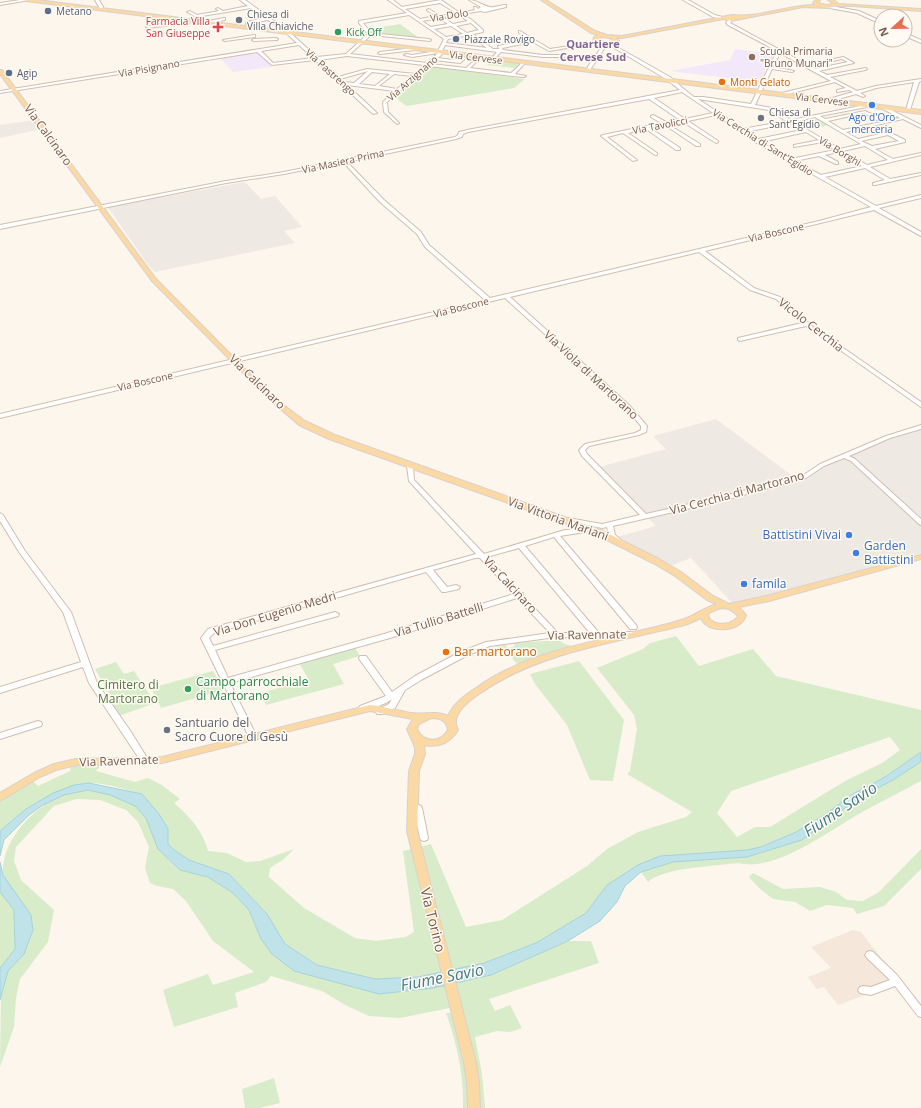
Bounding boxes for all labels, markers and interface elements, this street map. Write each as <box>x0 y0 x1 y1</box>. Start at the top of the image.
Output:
place label: Metano <box>56 4 92 18</box>
street label: Via Dolo <box>429 5 469 25</box>
marker: Metano <box>43 6 53 16</box>
place label: Chiesa di Villa Chiaviche <box>247 7 314 33</box>
north arrow <box>873 8 913 48</box>
place label: Farmacia Villa San Giuseppe <box>146 14 210 40</box>
marker: Chiesa di Villa Chiaviche <box>234 15 244 25</box>
marker: Farmacia Villa San Giuseppe <box>213 22 223 32</box>
place label: Kick Off <box>346 25 383 39</box>
text: N <box>875 25 892 39</box>
marker: Kick Off <box>333 27 343 37</box>
place label: Piazzale Rovigo <box>464 32 535 46</box>
marker: Piazzale Rovigo <box>451 34 461 44</box>
district label: Quartiere Cervese Sud <box>560 36 626 64</box>
place label: Scuola Primaria "Bruno Munari" <box>760 44 833 70</box>
street label: Via Pastrengo <box>303 45 359 99</box>
street label: Via Cervese <box>449 47 504 67</box>
street label: Via Arzignano <box>383 52 441 104</box>
marker: Scuola Primaria "Bruno Munari" <box>747 52 757 62</box>
street label: Via Pisignano <box>117 56 181 80</box>
place label: Agip <box>17 66 37 80</box>
marker: Agip <box>4 68 14 78</box>
place label: Monti Gelato <box>730 75 790 89</box>
marker: Monti Gelato <box>717 77 727 87</box>
street label: Via Cervese <box>795 89 850 109</box>
marker: Ago d'Oro merceria <box>867 100 877 110</box>
street label: Via Calcinaro <box>20 101 76 169</box>
street label: Via Cerchia di Sant'Egidio <box>710 105 816 179</box>
place label: Chiesa di Sant'Egidio <box>769 105 820 131</box>
place label: Ago d'Oro merceria <box>849 110 895 136</box>
street label: Via Tavolicci <box>631 113 689 137</box>
marker: Chiesa di Sant'Egidio <box>756 113 766 123</box>
street label: Via Borghi <box>816 133 864 169</box>
street label: Via Masiera Prima <box>301 145 385 177</box>
street label: Via Boscone <box>747 219 805 245</box>
street label: Via Boscone <box>432 293 490 321</box>
street label: Vicolo Cerchia <box>775 294 847 355</box>
street label: Via Viola di Martorano <box>540 326 642 423</box>
street label: Via Calcinaro <box>225 350 289 413</box>
street label: Via Boscone <box>116 368 174 394</box>
street label: Via Cerchia di Martorano <box>668 466 806 519</box>
street label: Via Vittoria Mariani <box>505 492 611 545</box>
place label: Battistini Vivai <box>763 526 841 543</box>
marker: Battistini Vivai <box>844 530 854 540</box>
place label: Garden Battistini <box>864 537 913 568</box>
marker: Garden Battistini <box>851 548 861 558</box>
street label: Via Calcinaro <box>480 552 541 617</box>
place label: famila <box>752 575 787 592</box>
marker: famila <box>739 579 749 589</box>
street label: Via Don Eugenio Medri <box>212 587 338 640</box>
street label: Via Tullio Battelli <box>392 598 485 641</box>
street label: Via Ravennate <box>547 625 627 644</box>
place label: Bar martorano <box>454 643 537 660</box>
marker: Bar martorano <box>441 647 451 657</box>
place label: Campo parrocchiale di Martorano <box>196 673 309 704</box>
park label: Cimitero di Martorano <box>97 676 159 707</box>
marker: Campo parrocchiale di Martorano <box>183 684 193 694</box>
place label: Santuario del Sacro Cuore di Gesù <box>175 714 288 745</box>
marker: Santuario del Sacro Cuore di Gesù <box>162 725 172 735</box>
street label: Via Ravennate <box>79 751 159 770</box>
water label: Fiume Savio <box>799 776 881 842</box>
street label: Via Torino <box>416 886 451 954</box>
water label: Fiume Savio <box>398 958 486 996</box>

